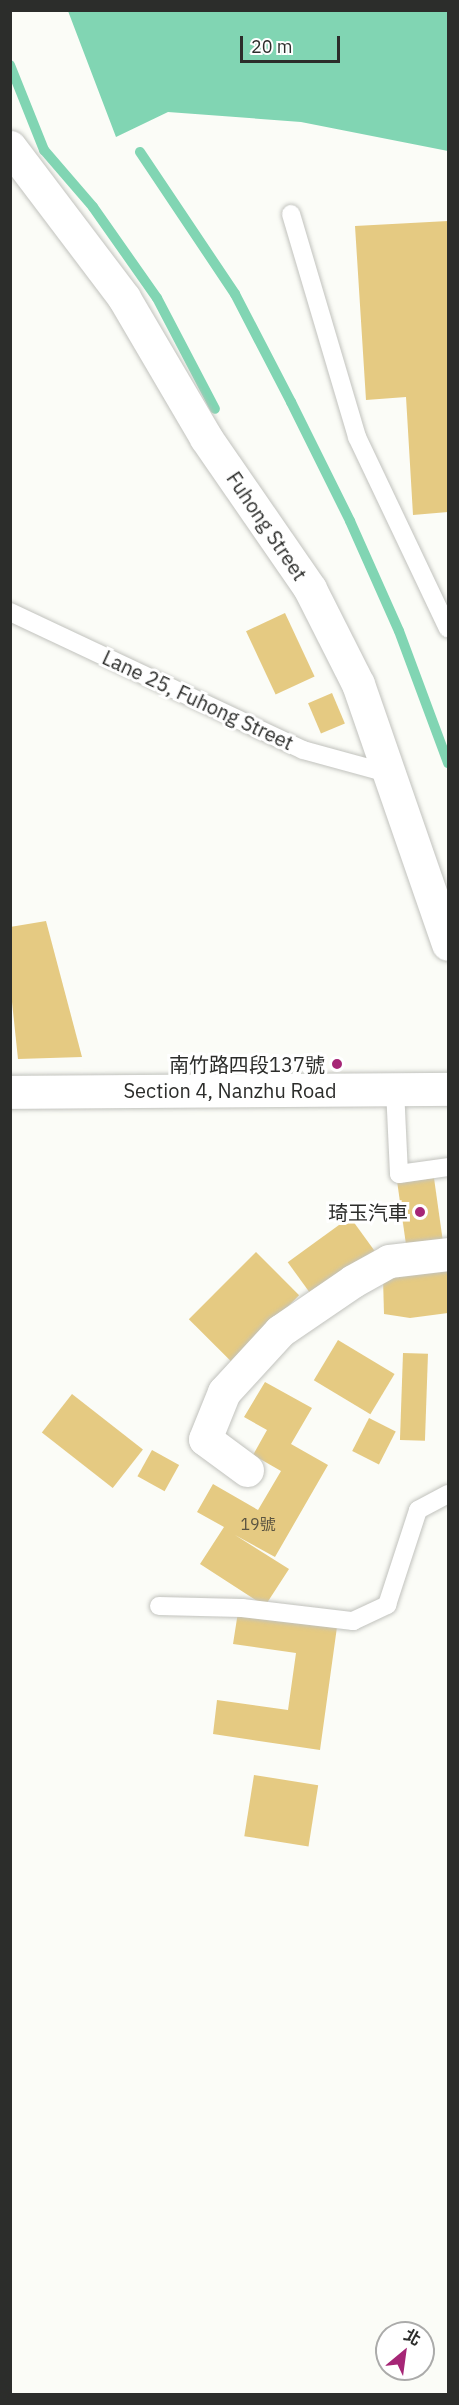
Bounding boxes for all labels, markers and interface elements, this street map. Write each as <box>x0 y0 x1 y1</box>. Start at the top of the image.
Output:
scale bar <box>243 24 344 62</box>
text: 20 m <box>251 35 293 58</box>
street label: Fuhong Street <box>222 467 312 585</box>
street label: Lane 25, Fuhong Street <box>99 645 297 755</box>
place label: 南竹路四段137號 <box>169 1052 325 1076</box>
marker: 南竹路四段137號 <box>330 1057 344 1071</box>
street label: Section 4, Nanzhu Road <box>124 1078 336 1102</box>
place label: 琦玉汽車 <box>328 1200 408 1224</box>
marker: 琦玉汽車 <box>413 1205 427 1219</box>
house number: 19號 <box>240 1514 276 1534</box>
north arrow <box>375 2321 435 2381</box>
text: 北 <box>401 2324 425 2350</box>

